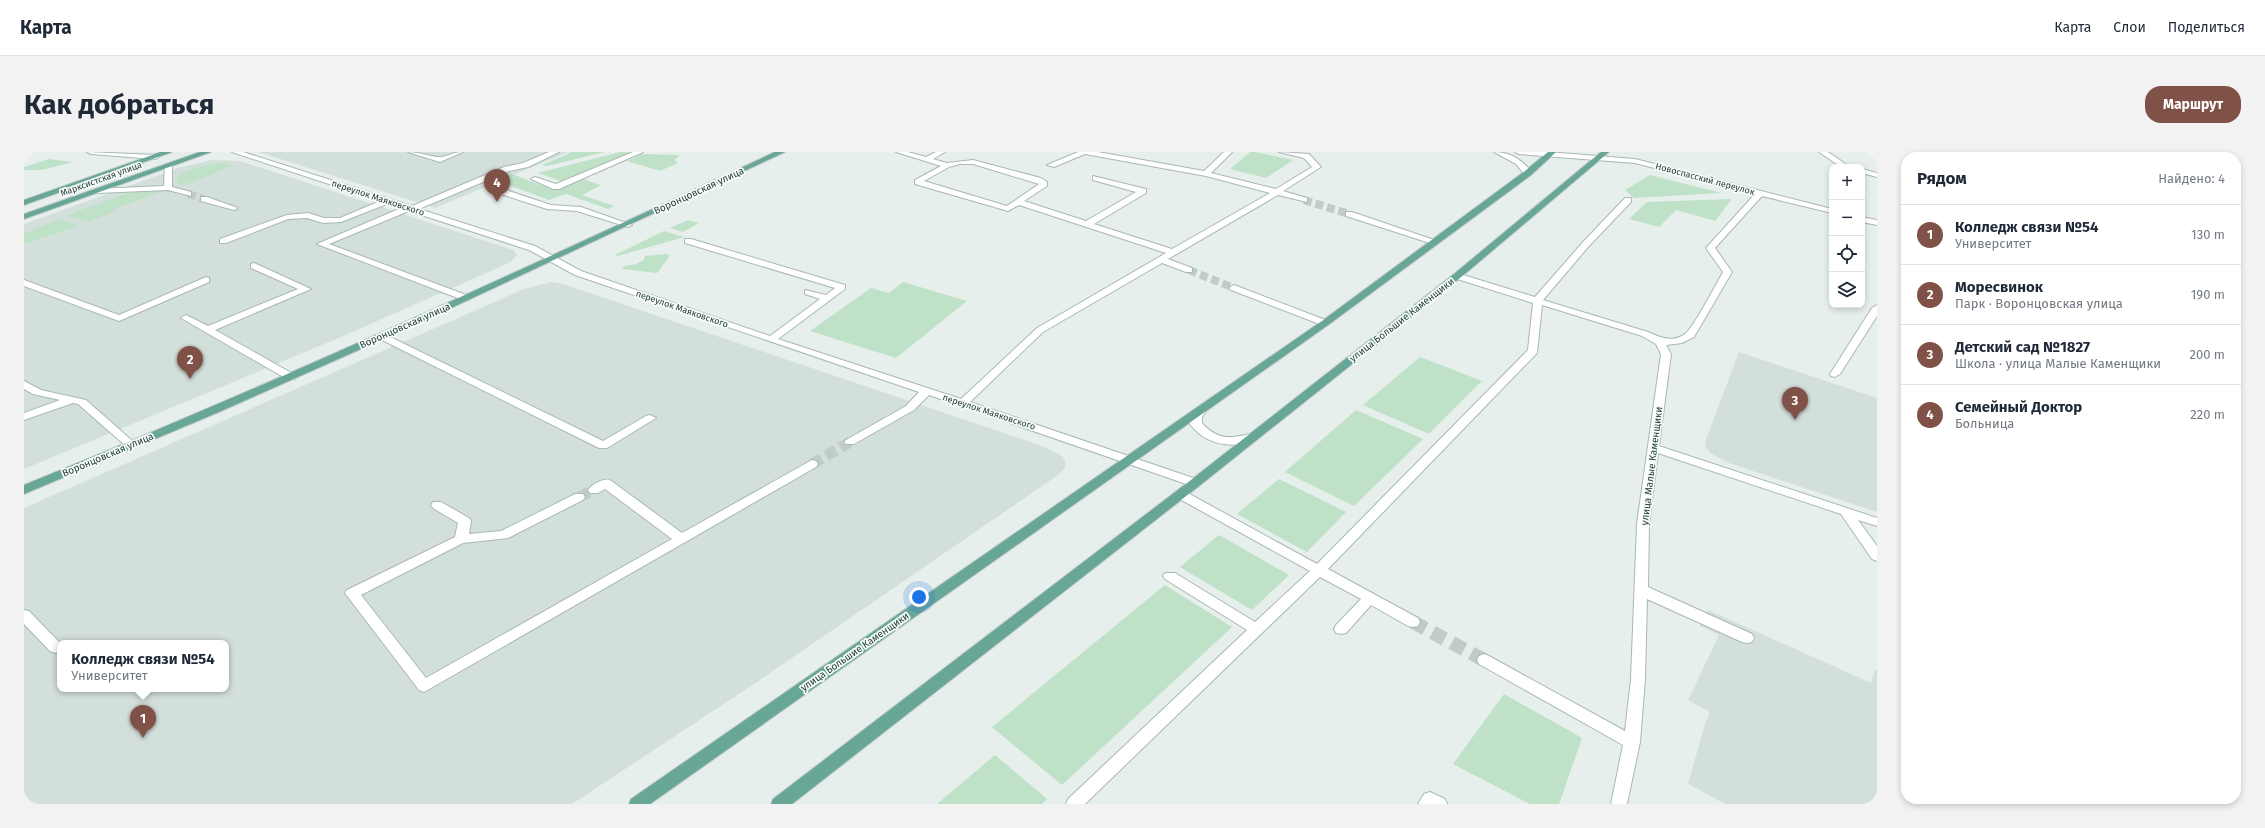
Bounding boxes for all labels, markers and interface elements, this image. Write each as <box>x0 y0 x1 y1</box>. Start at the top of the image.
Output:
text: Карта <box>20 16 72 39</box>
text: Карта <box>2054 19 2091 36</box>
text: Слои <box>2113 19 2146 36</box>
text: Поделиться <box>2168 19 2245 36</box>
button: Маршрут <box>2145 86 2241 123</box>
text: Как добраться <box>24 88 214 121</box>
street label: Марксистская улица <box>59 160 143 198</box>
street label: Новоспасский переулок <box>1654 161 1756 197</box>
map controls <box>1829 164 1865 308</box>
button: + <box>1829 164 1865 200</box>
street label: Воронцовская улица <box>652 165 746 217</box>
text: Рядом <box>1917 168 1967 189</box>
pin: 4 <box>484 169 510 202</box>
text: Найдено: 4 <box>2158 171 2225 186</box>
street label: переулок Маяковского <box>330 178 426 218</box>
button: − <box>1829 200 1865 236</box>
text: Колледж связи №54 <box>1955 218 2098 236</box>
text: 1 <box>1927 227 1933 242</box>
text: 130 m <box>2191 227 2225 242</box>
button: locate <box>1829 236 1865 272</box>
text: Университет <box>1955 236 2031 251</box>
button: layers <box>1829 272 1865 308</box>
street label: улица Большие Каменщики <box>1347 275 1457 365</box>
text: Моресвинок <box>1955 278 2043 296</box>
text: 2 <box>1927 287 1933 302</box>
text: 190 m <box>2191 287 2225 302</box>
street label: переулок Маяковского <box>634 288 730 330</box>
text: Парк · Воронцовская улица <box>1955 296 2123 311</box>
street label: Воронцовская улица <box>358 301 452 351</box>
text: Детский сад №1827 <box>1955 338 2090 356</box>
pin: 2 <box>177 346 203 379</box>
text: 3 <box>1927 347 1933 362</box>
text: 200 m <box>2189 347 2225 362</box>
text: Школа · улица Малые Каменщики <box>1955 356 2161 371</box>
pin: 3 <box>1782 387 1808 420</box>
street label: переулок Маяковского <box>941 392 1037 432</box>
text: Семейный Доктор <box>1955 398 2082 416</box>
street label: улица Малые Каменщики <box>1639 406 1665 526</box>
text: 4 <box>1926 407 1934 422</box>
text: 220 m <box>2190 407 2225 422</box>
text: Больница <box>1955 416 2014 431</box>
street label: Воронцовская улица <box>61 430 155 480</box>
your location <box>909 587 929 607</box>
street label: улица Большие Каменщики <box>799 610 911 694</box>
popup <box>57 640 229 692</box>
text: Колледж связи №54 <box>71 650 215 668</box>
text: Университет <box>71 668 148 683</box>
pin: 1 <box>130 705 156 738</box>

